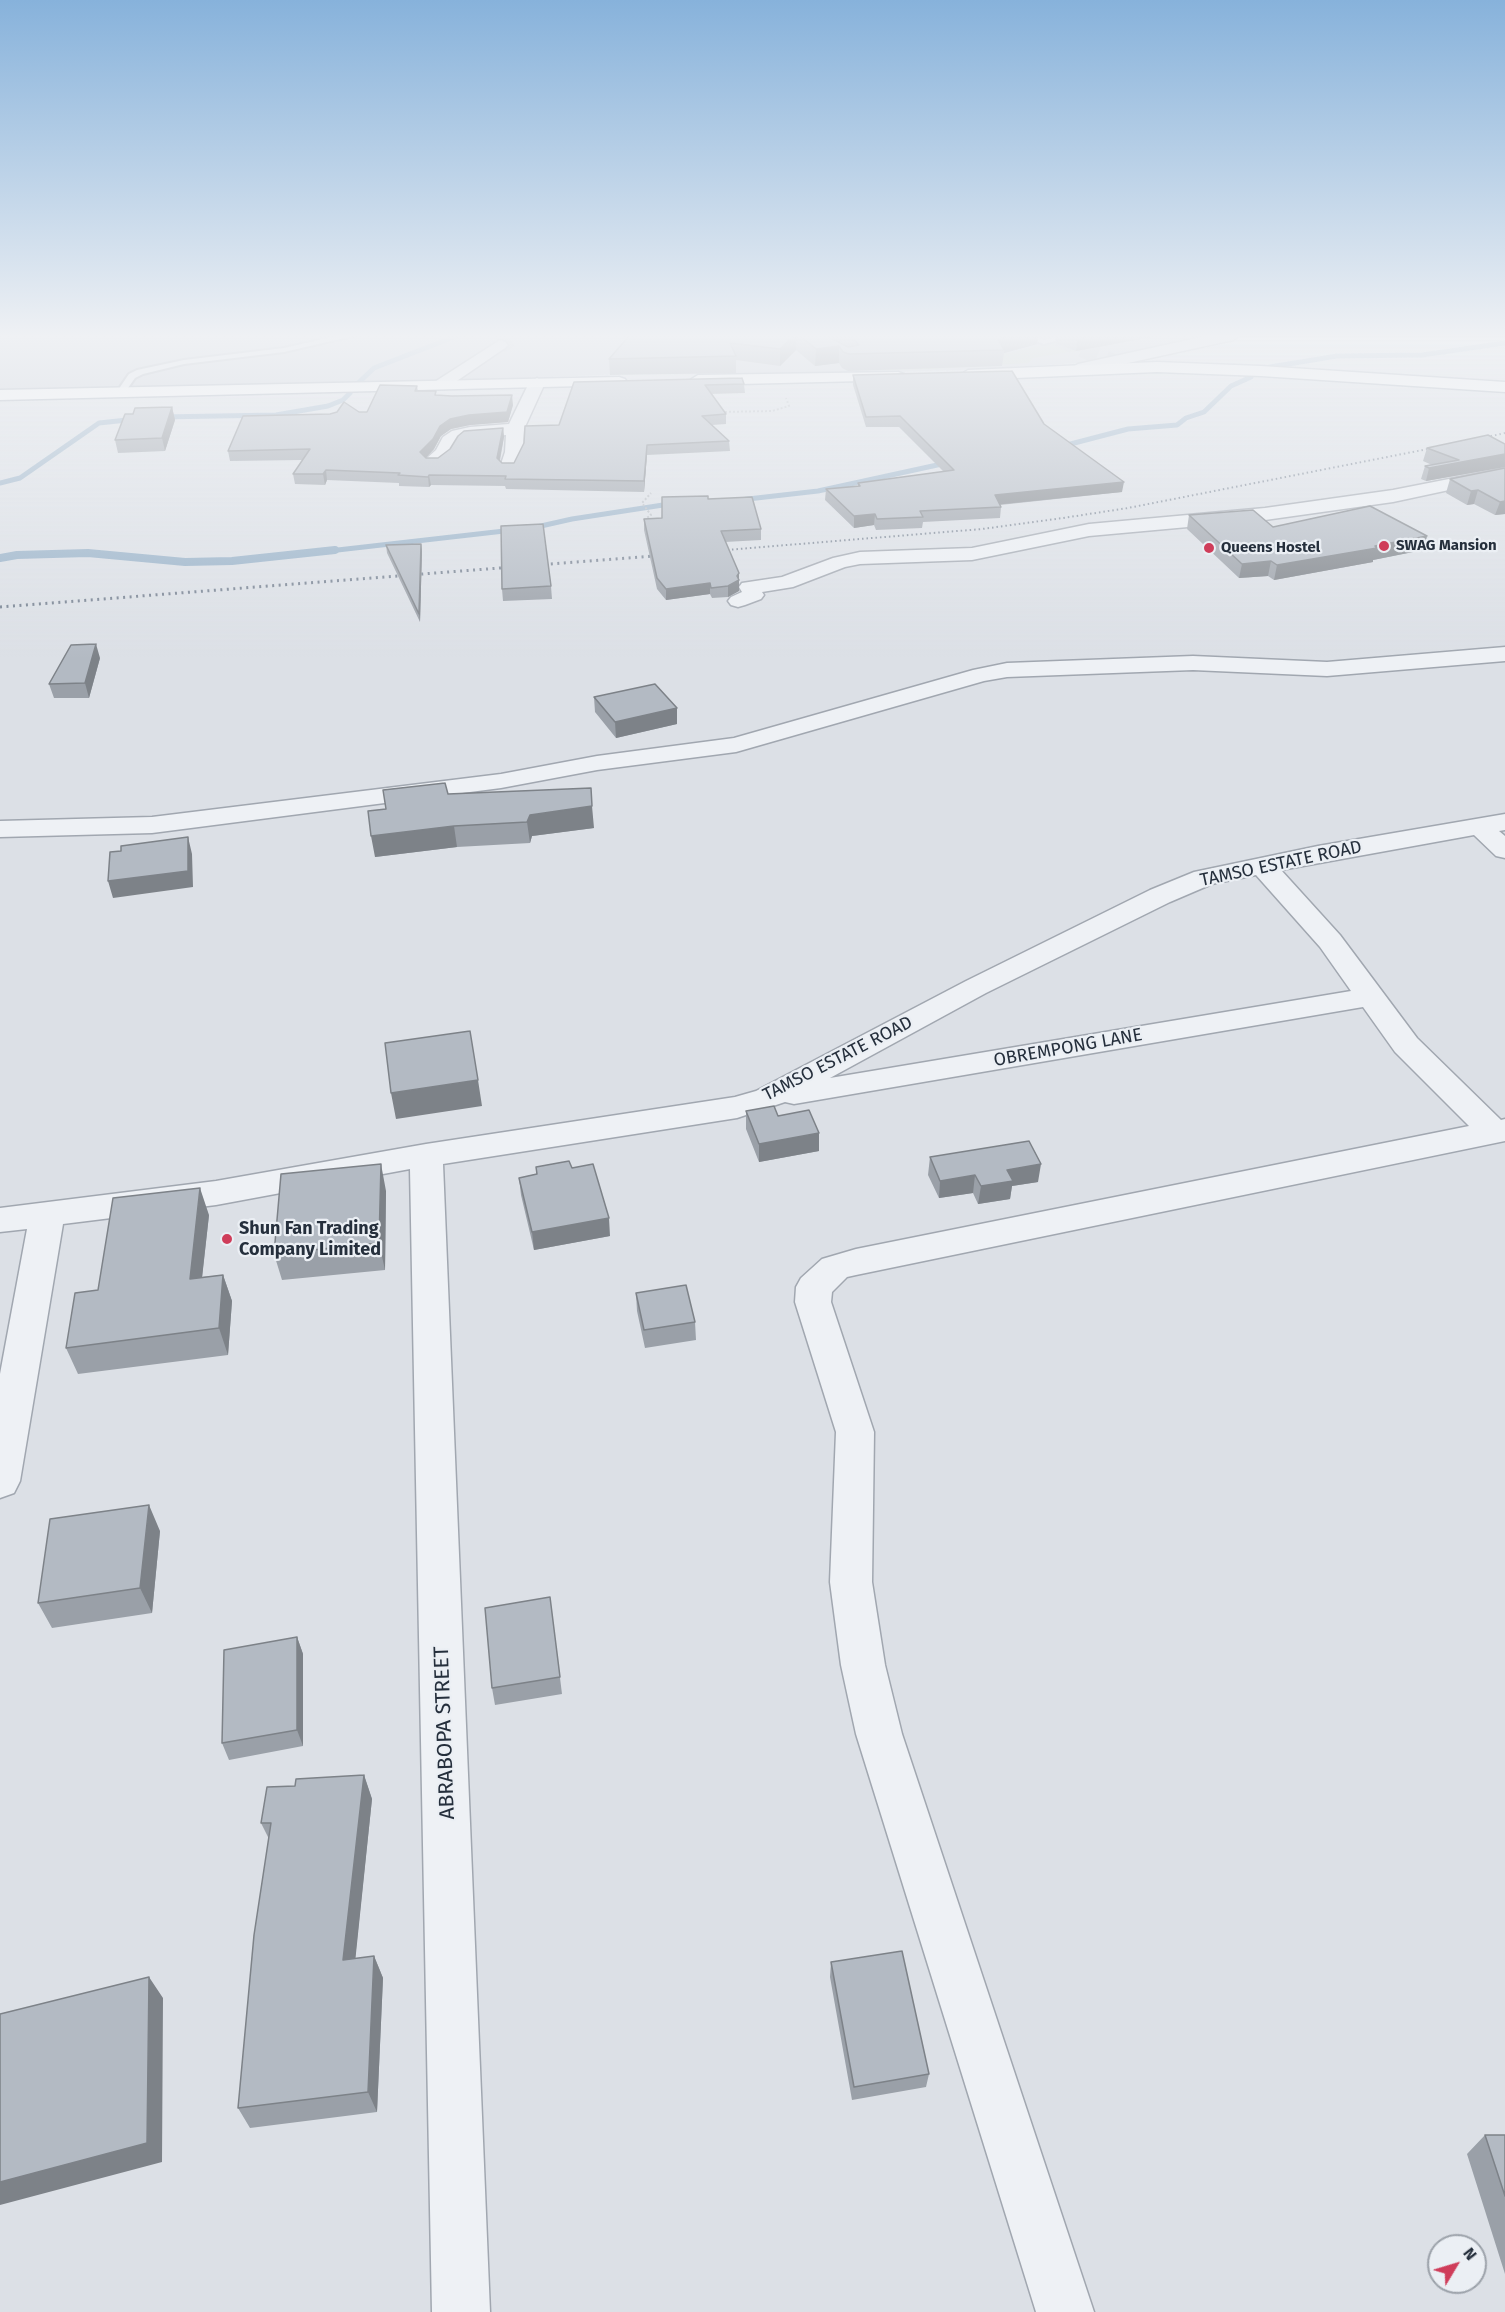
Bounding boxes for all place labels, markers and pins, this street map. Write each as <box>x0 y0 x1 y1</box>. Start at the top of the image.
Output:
place label: SWAG Mansion <box>1396 537 1497 555</box>
place label: Queens Hostel <box>1221 539 1320 557</box>
marker: SWAG Mansion <box>1377 539 1391 553</box>
marker: Queens Hostel <box>1202 541 1216 555</box>
place label: Shun Fan Trading Company Limited <box>239 1218 381 1260</box>
marker: Shun Fan Trading Company Limited <box>220 1232 234 1246</box>

